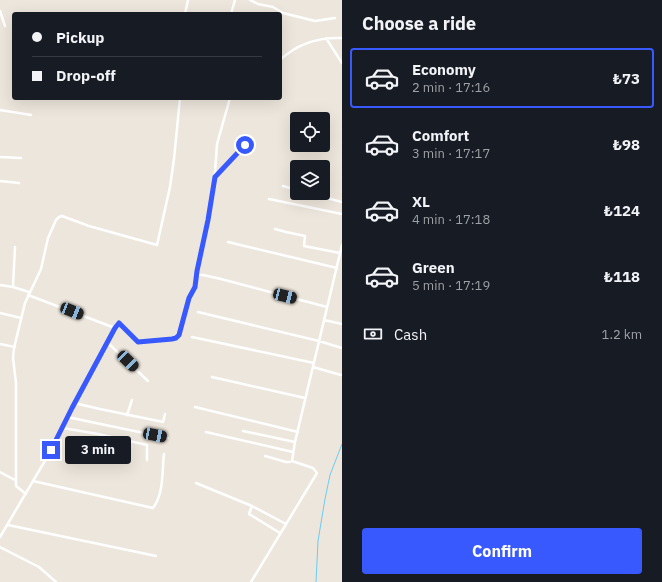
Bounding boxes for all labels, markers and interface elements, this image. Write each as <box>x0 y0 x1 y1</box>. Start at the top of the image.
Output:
text: Choose a ride <box>362 12 476 35</box>
text: Pickup <box>56 28 104 47</box>
icon: car <box>364 60 400 96</box>
text: Economy <box>412 60 476 79</box>
text: Drop-off <box>56 66 116 85</box>
text: ₺73 <box>613 69 640 88</box>
text: 2 min · 17:16 <box>412 79 490 96</box>
map controls <box>290 112 330 200</box>
button: locate <box>290 112 330 152</box>
icon: car <box>364 126 400 162</box>
text: Comfort <box>412 126 469 145</box>
text: ₺98 <box>613 135 640 154</box>
route start <box>236 136 254 154</box>
text: 3 min · 17:17 <box>412 145 490 162</box>
button: layers <box>290 160 330 200</box>
icon: car <box>364 192 400 228</box>
text: XL <box>412 192 430 211</box>
text: ₺124 <box>604 201 640 220</box>
text: 4 min · 17:18 <box>412 211 490 228</box>
icon: car <box>364 258 400 294</box>
text: Green <box>412 258 455 277</box>
text: ₺118 <box>604 267 640 286</box>
text: 5 min · 17:19 <box>412 277 490 294</box>
car <box>272 287 298 305</box>
car <box>59 301 85 321</box>
icon: cash <box>362 323 384 345</box>
text: Cash <box>394 325 427 344</box>
text: 1.2 km <box>602 326 642 343</box>
car <box>115 348 141 374</box>
car <box>142 427 168 443</box>
callout: 3 min <box>65 436 131 464</box>
route end <box>42 441 60 459</box>
text: 3 min <box>81 441 115 458</box>
button: Confirm <box>362 528 642 574</box>

